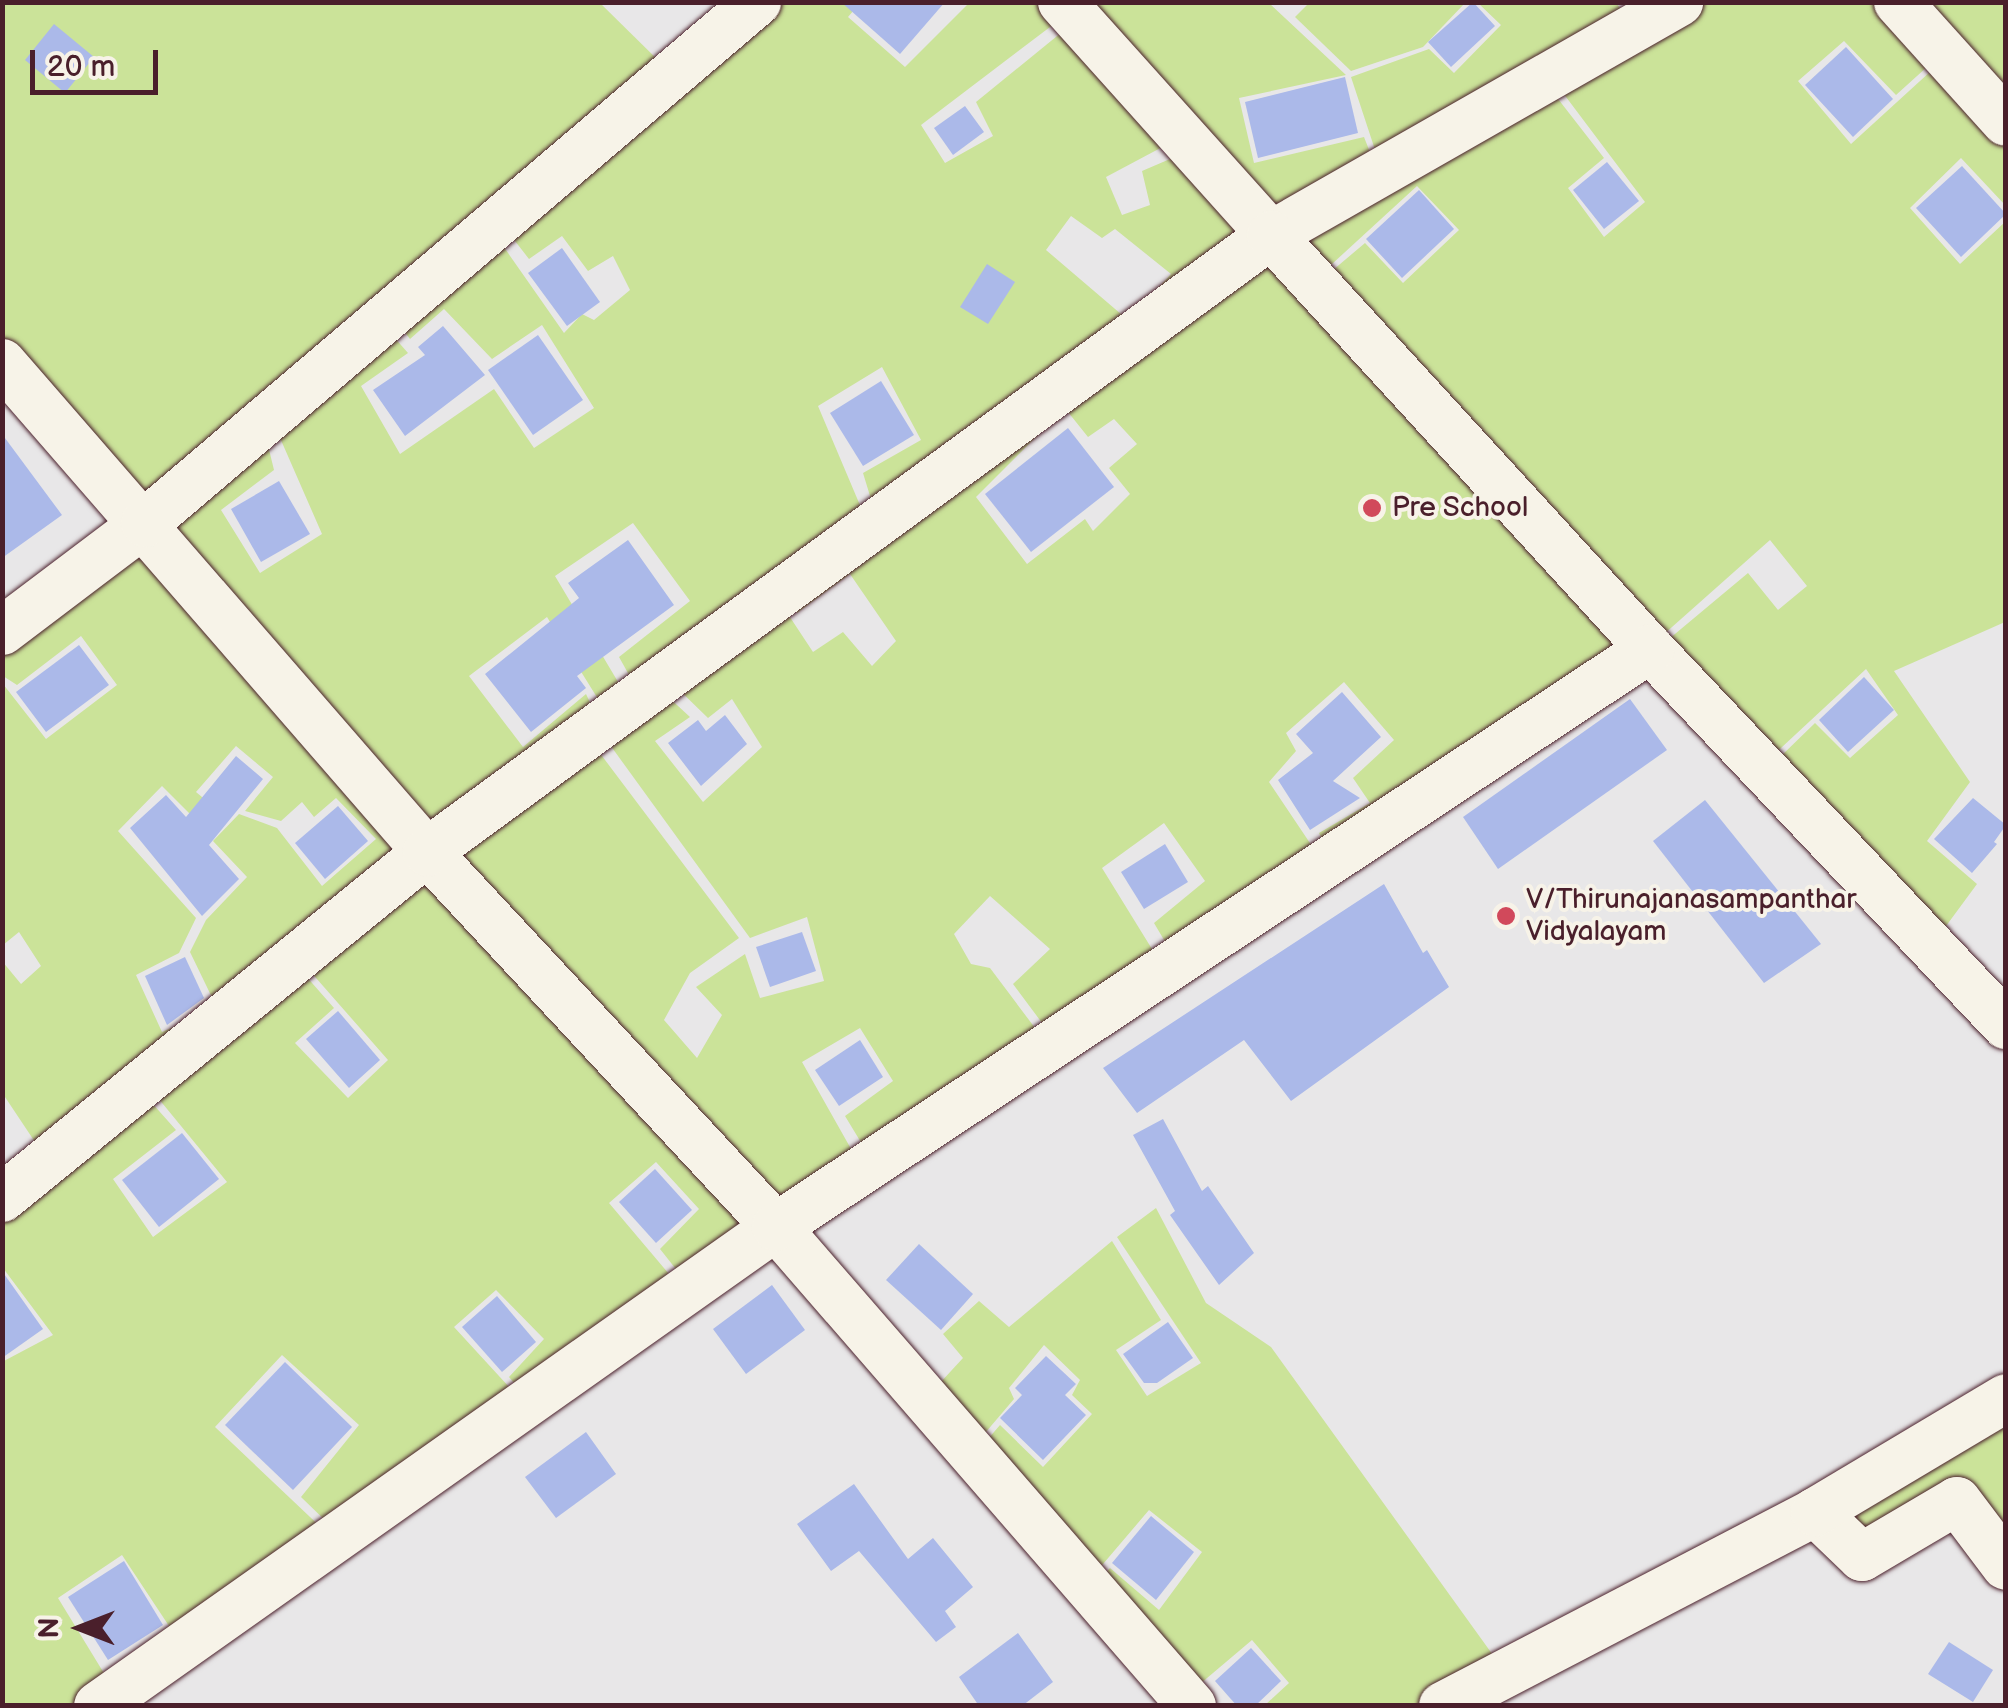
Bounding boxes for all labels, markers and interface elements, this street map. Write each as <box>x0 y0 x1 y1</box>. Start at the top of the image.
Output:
scale bar <box>35 30 162 92</box>
text: 20 m <box>47 49 115 85</box>
place label: Pre School <box>1392 491 1529 525</box>
marker: Pre School <box>1361 497 1383 519</box>
place label: V/Thirunajanasampanthar Vidyalayam <box>1526 883 1856 949</box>
marker: V/Thirunajanasampanthar Vidyalayam <box>1495 905 1517 927</box>
north arrow <box>30 1578 130 1678</box>
text: N <box>33 1617 66 1639</box>

